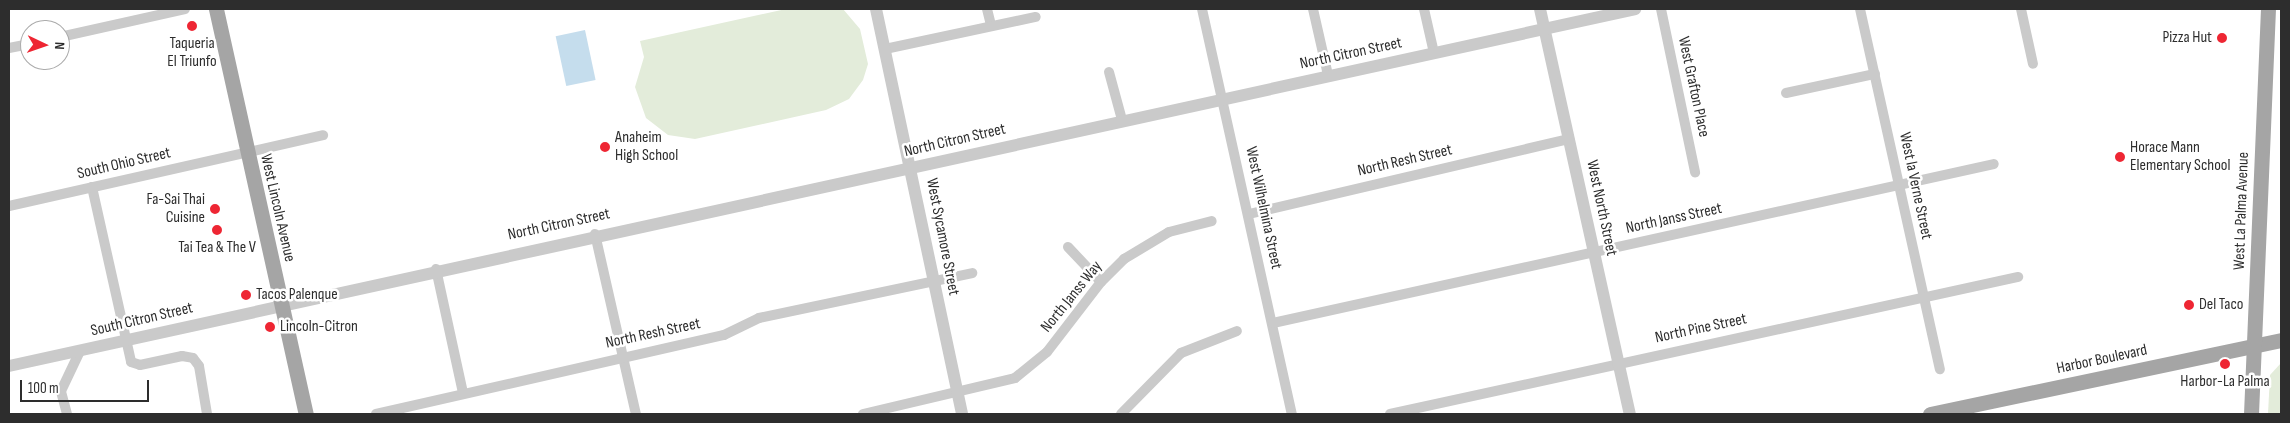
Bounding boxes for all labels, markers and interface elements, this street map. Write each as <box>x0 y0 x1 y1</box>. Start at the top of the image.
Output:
north arrow <box>20 20 70 70</box>
marker: Taqueria El Triunfo <box>186 20 198 32</box>
place label: Pizza Hut <box>2162 28 2212 48</box>
marker: Pizza Hut <box>2216 32 2228 44</box>
place label: Taqueria El Triunfo <box>167 34 217 72</box>
street label: North Citron Street <box>1298 34 1404 74</box>
street label: West Grafton Place <box>1673 35 1713 139</box>
text: N <box>51 42 68 50</box>
street label: North Citron Street <box>902 120 1008 162</box>
place label: Anaheim High School <box>615 128 678 166</box>
street label: West la Verne Street <box>1894 131 1936 241</box>
place label: Horace Mann Elementary School <box>2130 138 2230 176</box>
marker: Anaheim High School <box>599 141 611 153</box>
street label: North Resh Street <box>1356 141 1454 181</box>
street label: South Ohio Street <box>76 144 172 184</box>
street label: West Wilhelmina Street <box>1241 145 1285 271</box>
marker: Horace Mann Elementary School <box>2114 151 2126 163</box>
street label: West Lincoln Avenue <box>255 152 299 264</box>
street label: West La Palma Avenue <box>2230 152 2254 270</box>
street label: West North Street <box>1581 158 1621 258</box>
street label: West Sycamore Street <box>921 177 963 297</box>
place label: Fa-Sai Thai Cuisine <box>146 190 205 228</box>
street label: North Janss Street <box>1624 199 1724 239</box>
marker: Fa-Sai Thai Cuisine <box>209 203 221 215</box>
street label: North Citron Street <box>506 205 612 245</box>
marker: Tai Tea & The V <box>211 224 223 236</box>
place label: Tai Tea & The V <box>178 238 256 258</box>
street label: North Janss Way <box>1037 257 1107 337</box>
place label: Tacos Palenque <box>256 285 338 305</box>
marker: Tacos Palenque <box>240 289 252 301</box>
place label: Del Taco <box>2199 295 2243 315</box>
street label: South Citron Street <box>89 299 195 341</box>
marker: Del Taco <box>2183 299 2195 311</box>
street label: North Pine Street <box>1653 310 1749 348</box>
street label: North Resh Street <box>604 315 702 353</box>
place label: Lincoln-Citron <box>280 317 358 337</box>
marker: Lincoln-Citron <box>264 321 276 333</box>
street label: Harbor Boulevard <box>2055 341 2149 379</box>
marker: Harbor-La Palma <box>2219 358 2231 370</box>
scale bar <box>22 370 151 402</box>
place label: Harbor-La Palma <box>2180 372 2270 392</box>
text: 100 m <box>28 379 59 398</box>

